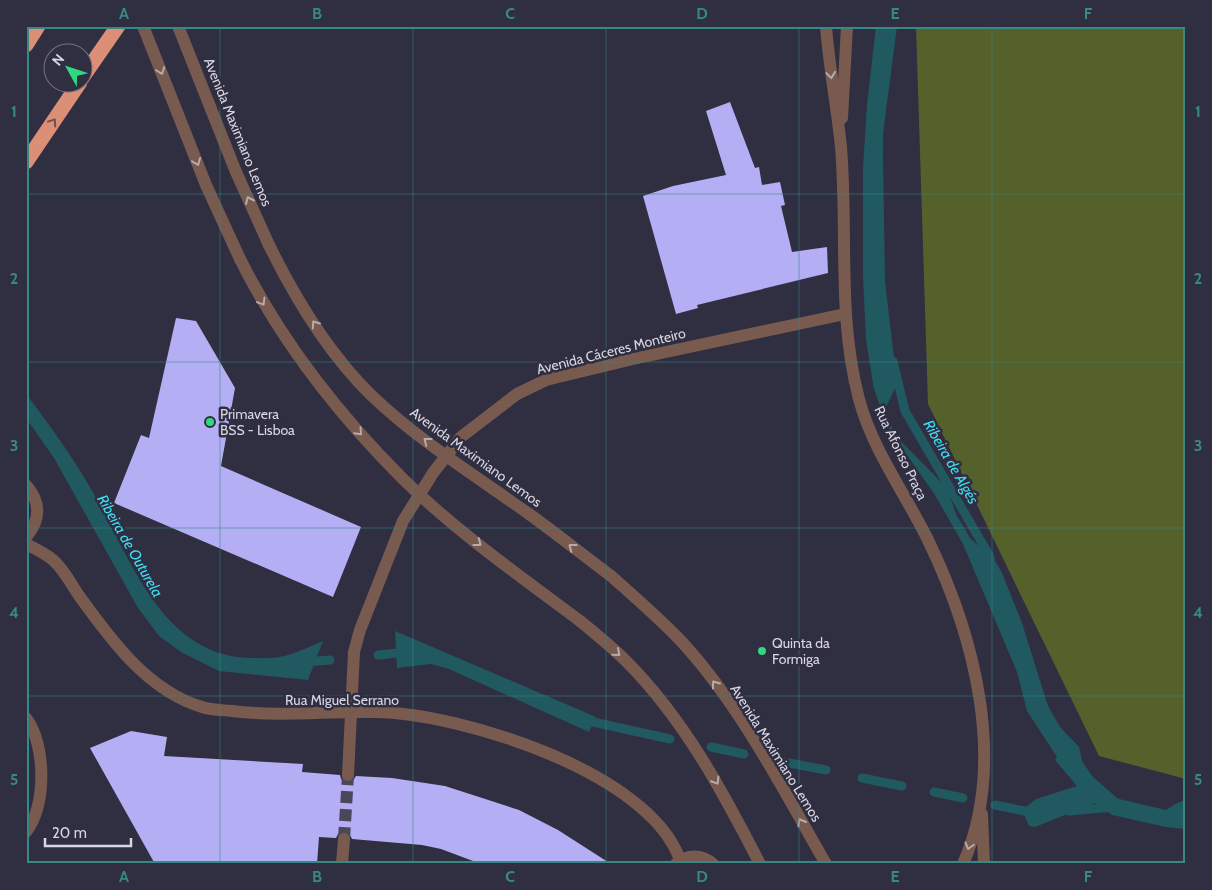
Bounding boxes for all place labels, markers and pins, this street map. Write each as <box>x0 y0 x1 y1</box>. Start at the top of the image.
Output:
place label: Primavera BSS - Lisboa <box>220 405 295 439</box>
marker: Primavera BSS - Lisboa <box>204 416 216 428</box>
place label: Quinta da Formiga <box>772 634 830 668</box>
marker: Quinta da Formiga <box>756 645 768 657</box>

